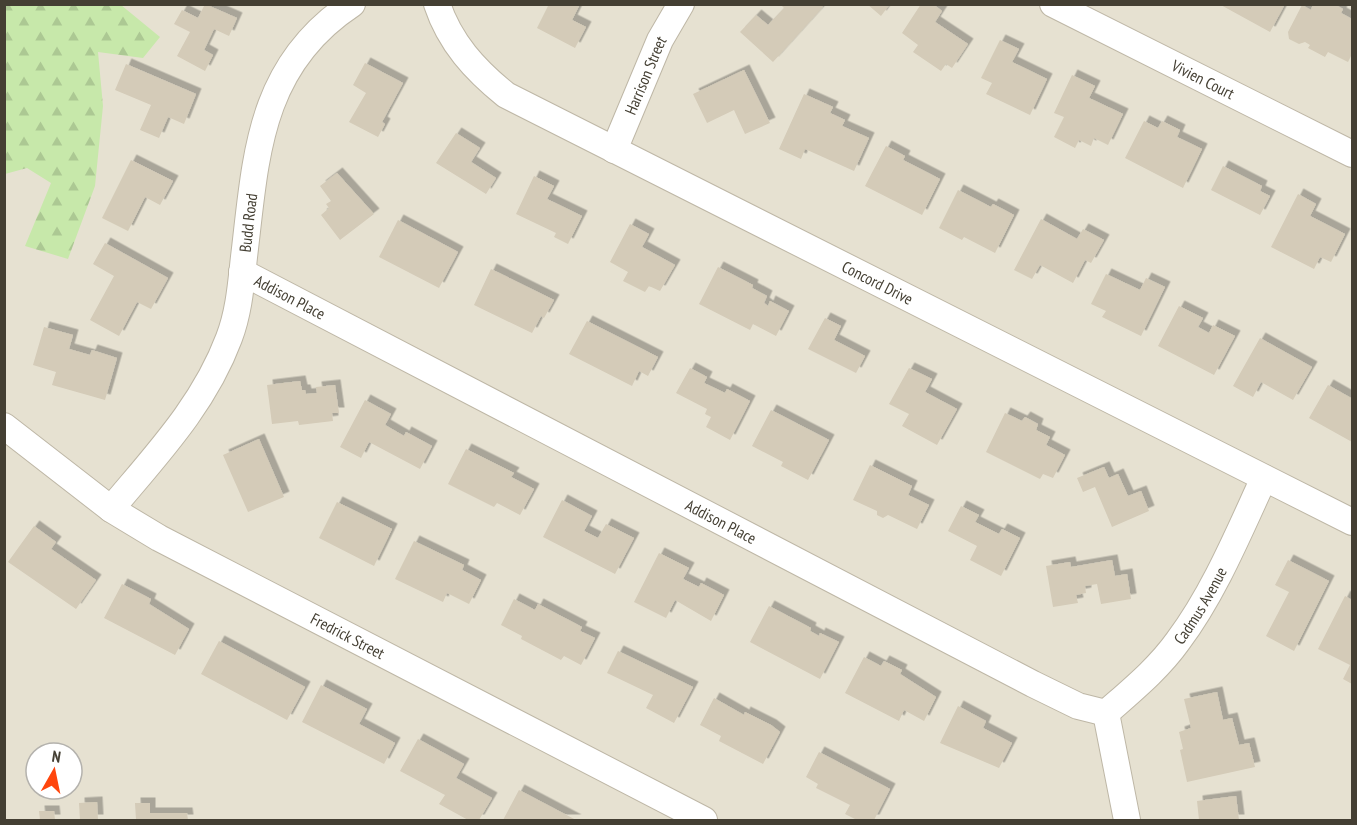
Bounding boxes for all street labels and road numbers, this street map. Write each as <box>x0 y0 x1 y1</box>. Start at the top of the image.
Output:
street label: Harrison Street <box>620 32 671 118</box>
street label: Vivien Court <box>1168 55 1238 104</box>
street label: Budd Road <box>235 192 261 253</box>
street label: Concord Drive <box>839 256 916 309</box>
street label: Addison Place <box>251 270 329 324</box>
street label: Addison Place <box>682 495 760 548</box>
street label: Cadmus Avenue <box>1169 564 1231 648</box>
street label: Fredrick Street <box>307 608 389 663</box>

